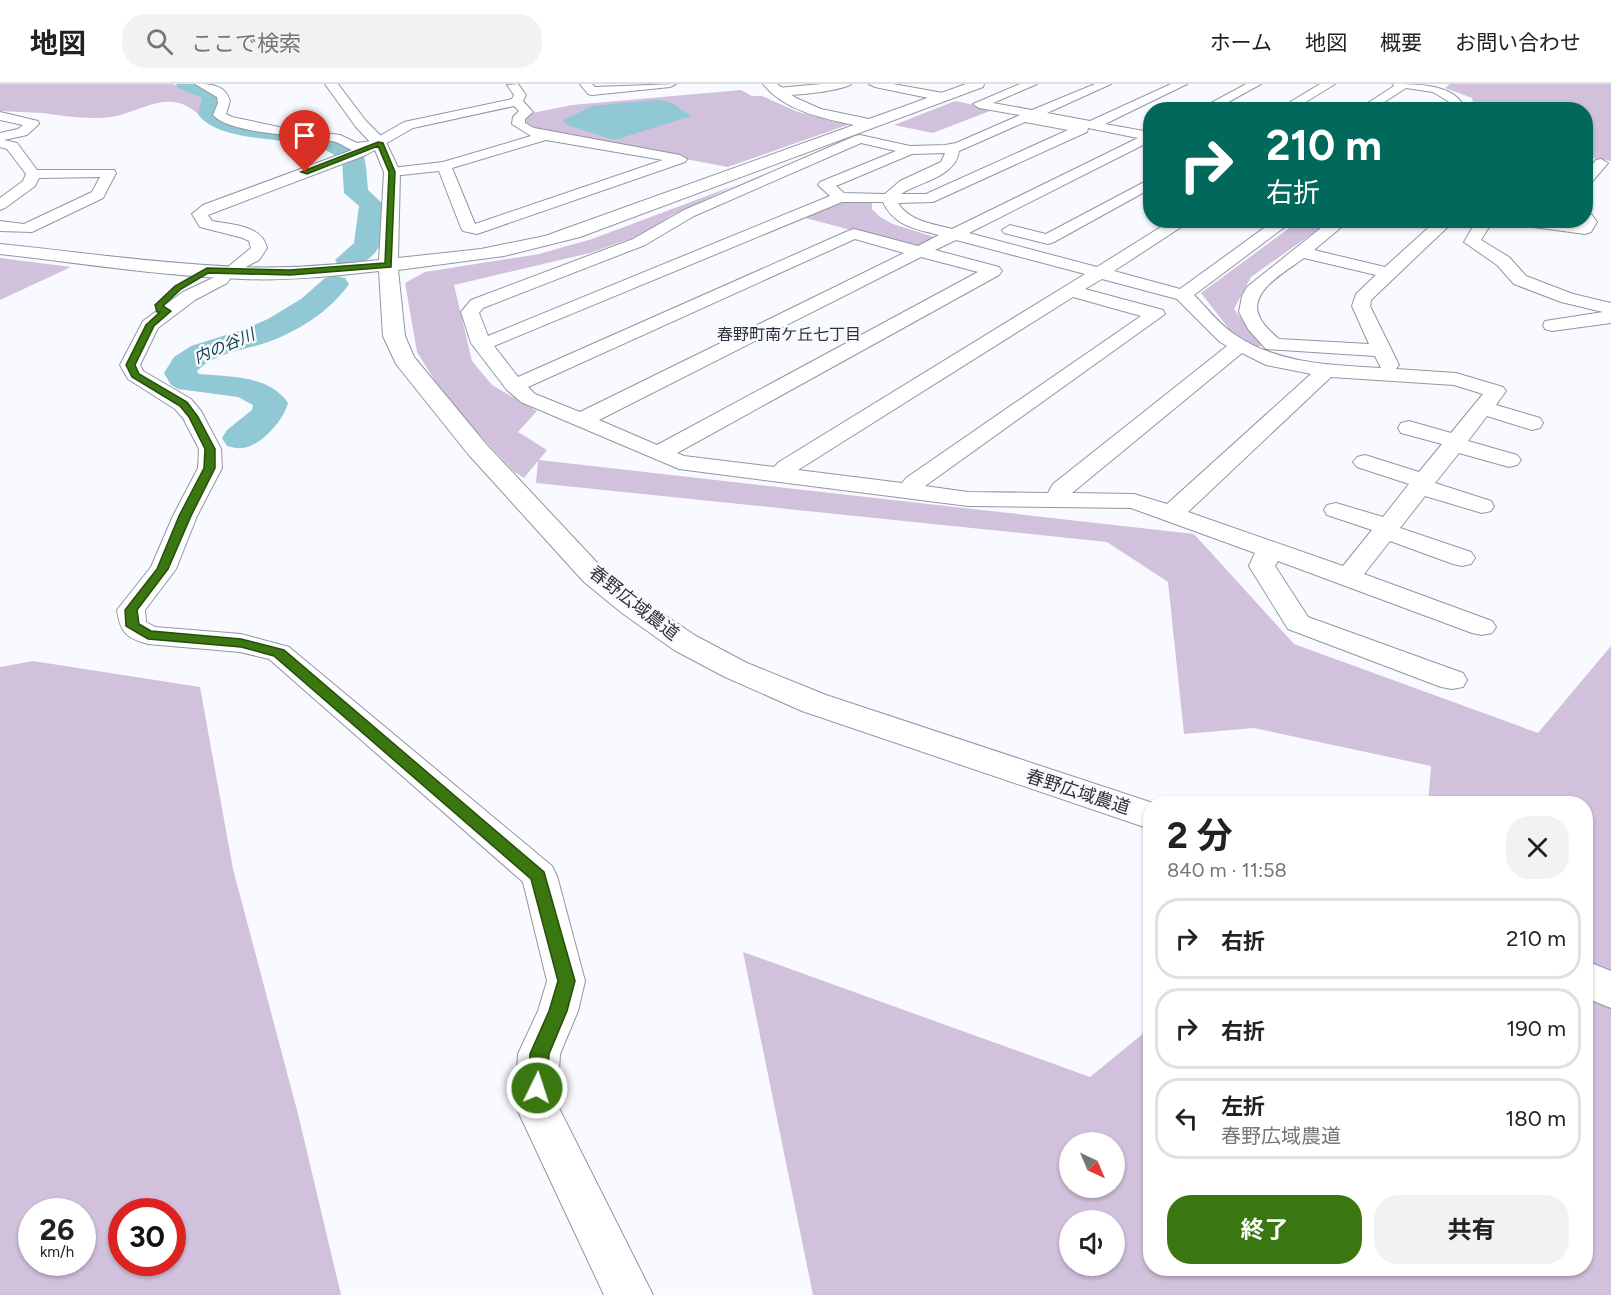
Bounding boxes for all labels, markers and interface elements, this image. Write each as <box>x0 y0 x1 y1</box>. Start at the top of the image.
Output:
search box <box>122 14 542 68</box>
icon: search <box>143 25 176 58</box>
text: 地図 <box>30 26 86 60</box>
text: ここで検索 <box>191 30 301 57</box>
text: ホーム <box>1210 30 1272 55</box>
text: 地図 <box>1305 30 1347 55</box>
text: 概要 <box>1380 30 1422 55</box>
text: お問い合わせ <box>1455 30 1581 55</box>
pin <box>279 110 330 172</box>
icon: arrive <box>288 119 321 152</box>
text: 210 m <box>1266 120 1382 171</box>
icon: right <box>1167 126 1245 204</box>
text: 右折 <box>1266 176 1320 209</box>
water label: 内の谷川 <box>191 324 259 367</box>
district label: 春野町南ケ丘七丁目 <box>717 325 861 344</box>
street label: 春野広域農道 <box>585 561 683 645</box>
street label: 春野広域農道 <box>1023 765 1133 819</box>
text: 2 分 <box>1167 814 1232 857</box>
button: close <box>1506 816 1569 879</box>
text: 840 m · 11:58 <box>1167 858 1287 882</box>
icon: right <box>1170 922 1203 955</box>
text: 210 m <box>1506 925 1566 952</box>
text: 右折 <box>1221 928 1265 955</box>
icon: right <box>1170 1012 1203 1045</box>
text: 190 m <box>1506 1015 1566 1042</box>
text: 右折 <box>1221 1018 1265 1045</box>
position arrow <box>505 1056 569 1120</box>
text: 左折 <box>1221 1093 1265 1120</box>
icon: left <box>1170 1102 1203 1135</box>
text: 180 m <box>1505 1105 1566 1132</box>
text: 春野広域農道 <box>1221 1124 1341 1148</box>
north arrow <box>1059 1132 1125 1198</box>
map controls <box>1059 1132 1125 1276</box>
button: 終了 <box>1167 1195 1362 1264</box>
button: 共有 <box>1374 1195 1569 1264</box>
speed limit sign: 30 <box>108 1198 186 1276</box>
button: sound <box>1059 1210 1125 1276</box>
text: 26 <box>40 1211 74 1248</box>
text: km/h <box>40 1243 74 1261</box>

